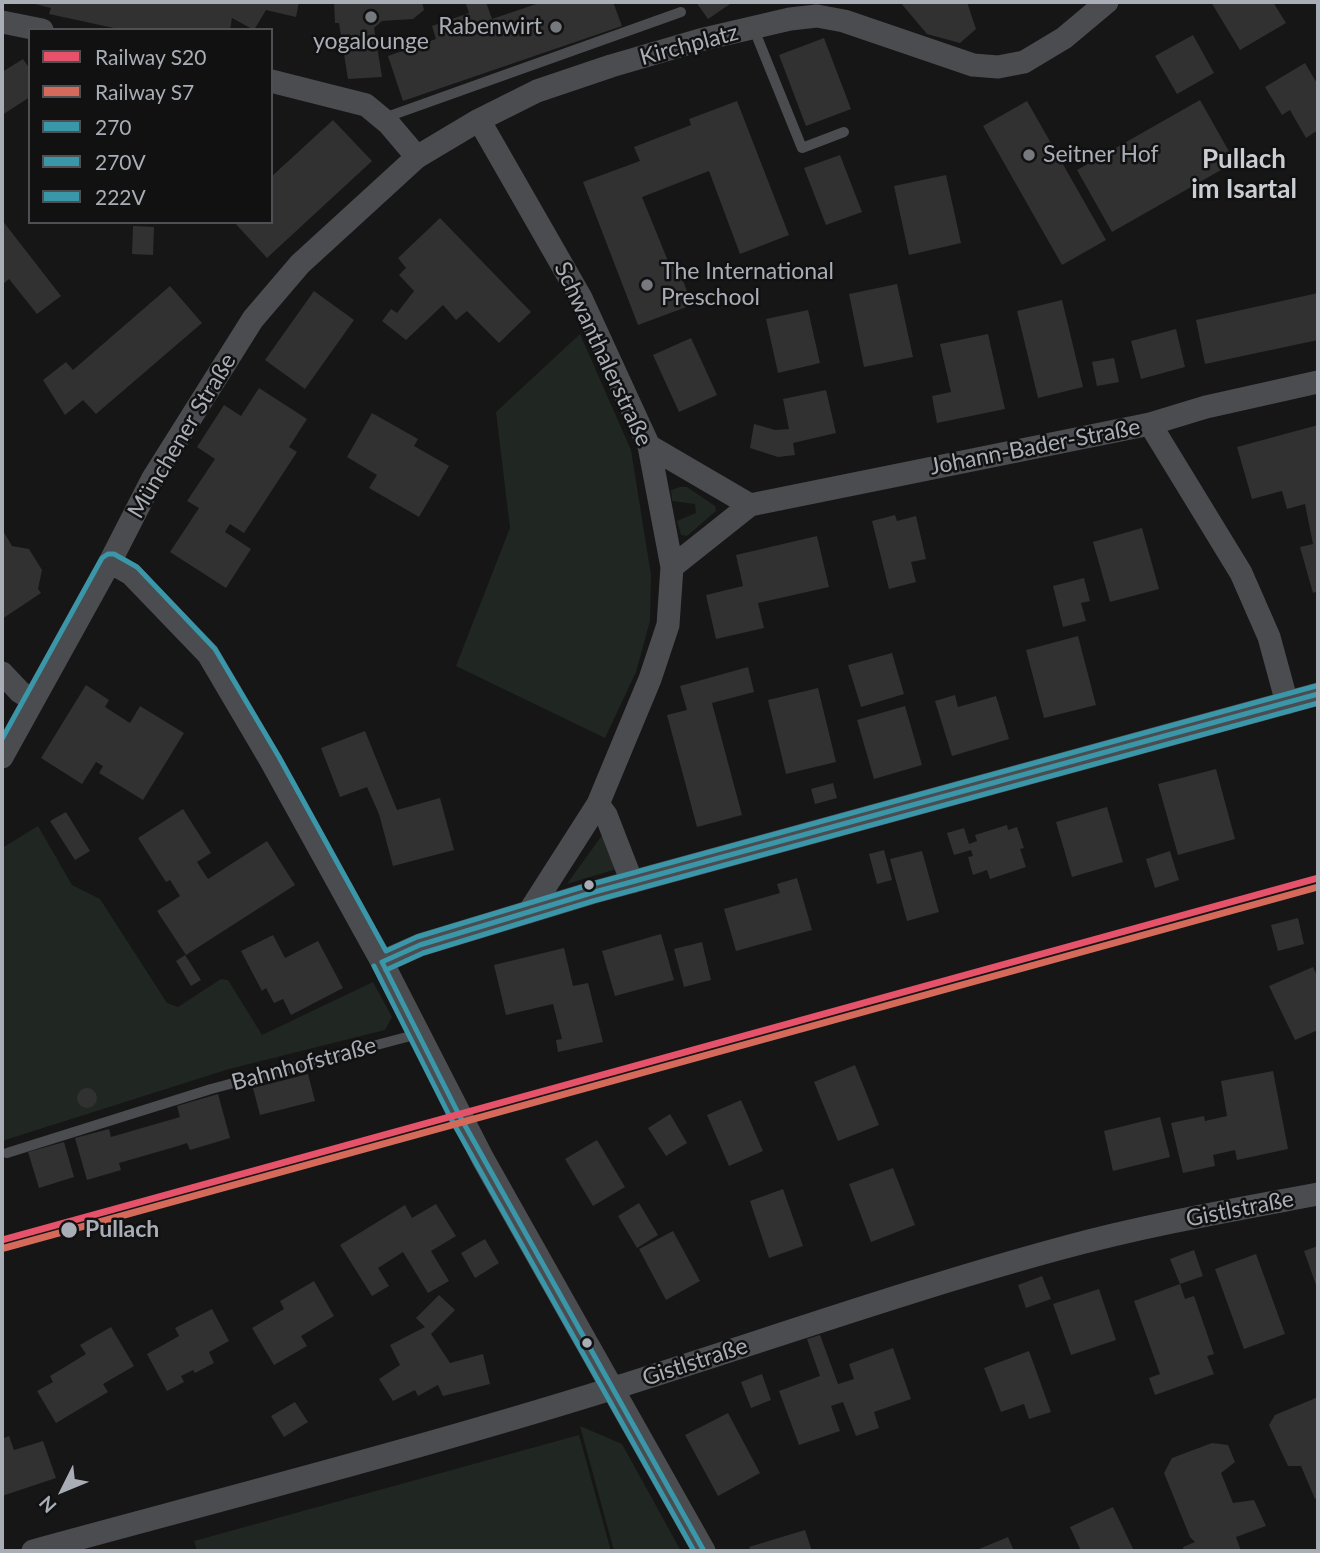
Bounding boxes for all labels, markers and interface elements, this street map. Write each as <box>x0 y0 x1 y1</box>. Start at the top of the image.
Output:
marker: yogalounge <box>363 9 379 25</box>
place label: Rabenwirt <box>438 13 542 41</box>
marker: Rabenwirt <box>548 19 564 35</box>
street label: Kirchplatz <box>637 19 741 71</box>
legend <box>28 28 273 224</box>
place label: yogalounge <box>313 28 429 56</box>
text: Railway S20 <box>95 44 206 69</box>
text: Railway S7 <box>95 79 194 104</box>
text: 270 <box>95 114 132 139</box>
place label: Seitner Hof <box>1043 141 1159 169</box>
district label: Pullach im Isartal <box>1191 144 1297 206</box>
marker: Seitner Hof <box>1021 147 1037 163</box>
text: 270V <box>95 149 146 174</box>
text: 222V <box>95 184 146 209</box>
street label: Schwanthalerstraße <box>548 258 658 450</box>
place label: The International Preschool <box>661 258 834 312</box>
marker: The International Preschool <box>639 277 655 293</box>
street label: Münchener Straße <box>122 349 242 523</box>
street label: Johann-Bader-Straße <box>927 413 1143 481</box>
unlabelled marker <box>582 878 596 892</box>
street label: Bahnhofstraße <box>229 1031 379 1097</box>
street label: Gistlstraße <box>1184 1185 1296 1233</box>
place label: Pullach <box>85 1216 159 1244</box>
marker: Pullach <box>59 1220 79 1240</box>
street label: Gistlstraße <box>639 1332 751 1392</box>
unlabelled marker <box>580 1336 594 1350</box>
north arrow <box>28 1455 98 1525</box>
text: N <box>34 1491 61 1518</box>

